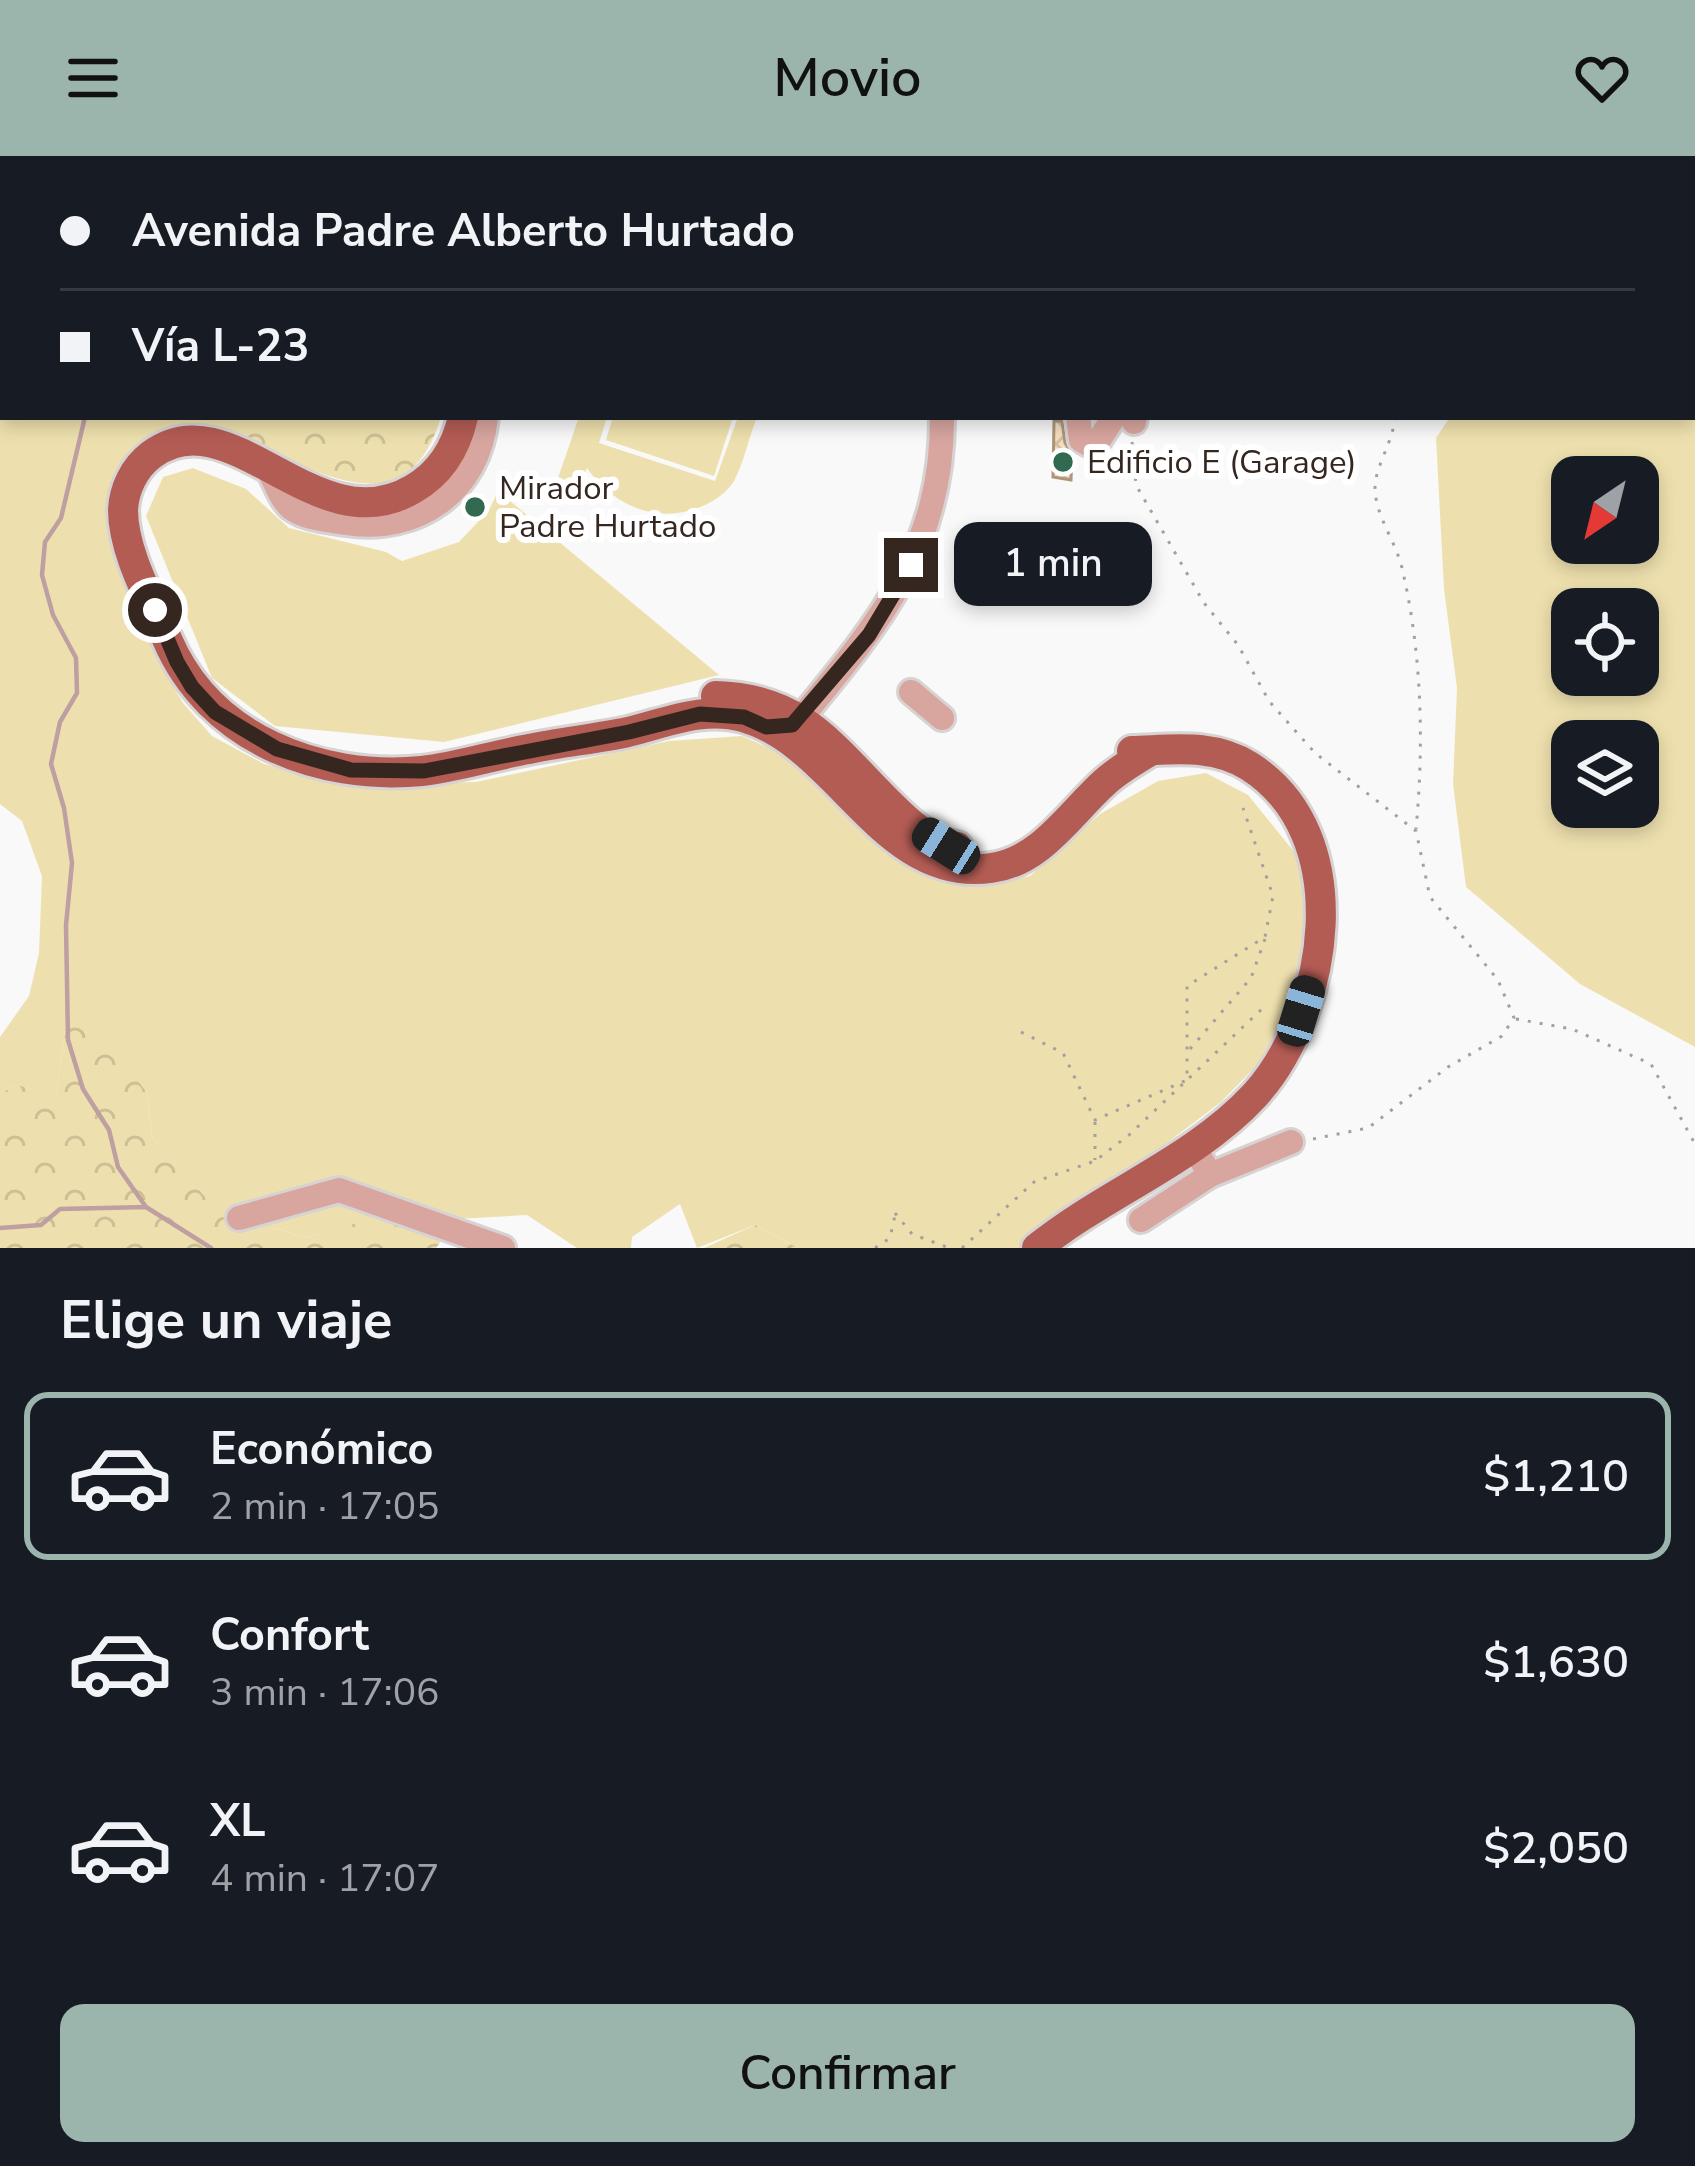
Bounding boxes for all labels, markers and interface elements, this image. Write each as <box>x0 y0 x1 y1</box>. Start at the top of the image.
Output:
text: Movio <box>773 41 922 115</box>
icon: menu <box>60 45 126 111</box>
icon: heart <box>1569 45 1635 111</box>
text: Avenida Padre Alberto Hurtado <box>132 201 795 262</box>
text: Vía L-23 <box>132 316 310 377</box>
place label: Edificio E (Garage) <box>1087 440 1357 485</box>
marker: Edificio E (Garage) <box>1050 449 1076 475</box>
north arrow <box>1551 456 1659 564</box>
map controls <box>1551 456 1659 828</box>
place label: Mirador Padre Hurtado <box>499 466 716 549</box>
marker: Mirador Padre Hurtado <box>462 494 488 520</box>
callout: 1 min <box>953 523 1151 607</box>
text: 1 min <box>1003 537 1103 590</box>
route end <box>884 538 938 592</box>
route start <box>128 583 182 637</box>
button: locate <box>1551 588 1659 696</box>
button: layers <box>1551 720 1659 828</box>
car <box>906 812 986 880</box>
car <box>1273 971 1329 1051</box>
text: Elige un viaje <box>60 1283 392 1357</box>
text: Económico <box>210 1419 433 1480</box>
icon: car <box>66 1422 174 1530</box>
text: $1,210 <box>1483 1446 1629 1507</box>
text: 2 min · 17:05 <box>210 1480 439 1533</box>
text: Confort <box>210 1605 369 1666</box>
icon: car <box>66 1608 174 1716</box>
text: $1,630 <box>1483 1632 1629 1693</box>
text: 3 min · 17:06 <box>210 1666 439 1719</box>
text: XL <box>210 1791 266 1852</box>
icon: car <box>66 1794 174 1902</box>
text: $2,050 <box>1483 1818 1629 1879</box>
text: 4 min · 17:07 <box>210 1852 439 1905</box>
button: Confirmar <box>60 2004 1635 2142</box>

